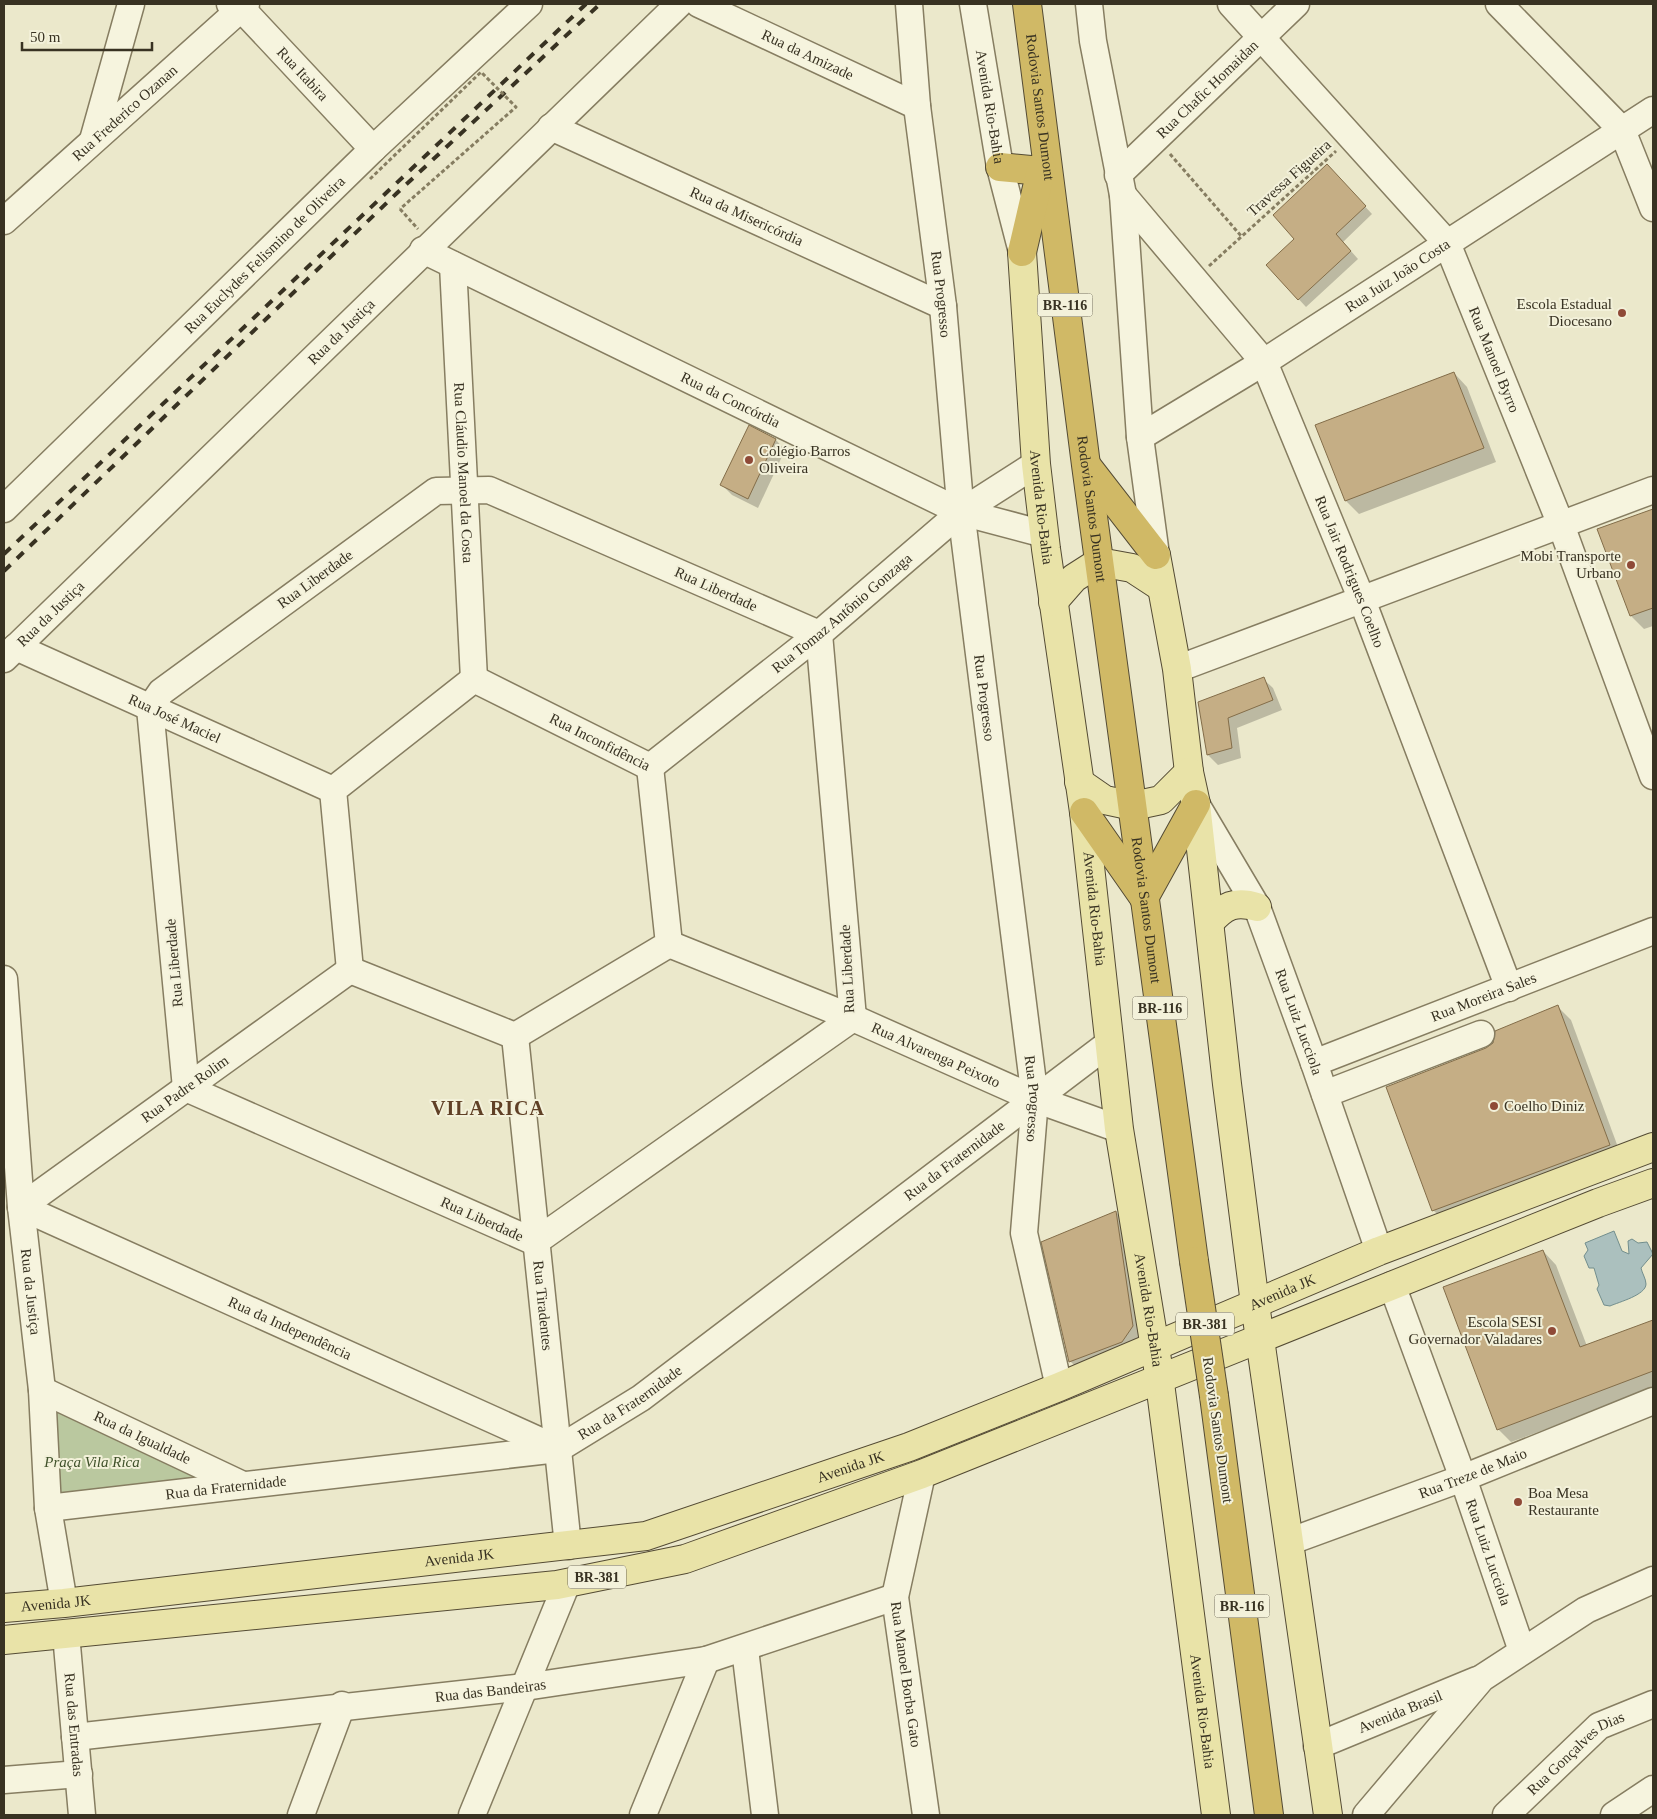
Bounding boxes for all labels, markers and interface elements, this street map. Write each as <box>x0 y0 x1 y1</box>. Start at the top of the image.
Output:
scale bar <box>22 20 152 52</box>
street label: Rua da Amizade <box>759 27 856 83</box>
text: 50 m <box>30 29 61 45</box>
street label: Rodovia Santos Dumont <box>1023 33 1058 182</box>
street label: Rua Chafic Homaidan <box>1153 36 1262 141</box>
street label: Rua Itabira <box>274 44 332 104</box>
street label: Avenida Rio-Bahia <box>973 48 1007 165</box>
street label: Rua Frederico Ozanan <box>69 61 181 164</box>
street label: Travessa Figueira <box>1244 136 1334 220</box>
street label: Rua Euclydes Felismino de Oliveira <box>181 173 348 337</box>
street label: Rua da Misericórdia <box>688 184 806 249</box>
street label: Rua Juiz João Costa <box>1342 236 1453 315</box>
street label: Rua Progresso <box>928 250 954 338</box>
road number: BR-116 <box>1038 294 1092 316</box>
street label: Rua da Justiça <box>305 296 378 368</box>
place label: Escola Estadual Diocesano <box>1517 296 1612 329</box>
street label: Rua Manoel Byrro <box>1466 305 1523 415</box>
marker: Escola Estadual Diocesano <box>1616 307 1628 319</box>
street label: Rua da Concórdia <box>678 369 783 431</box>
street label: Rua Cláudio Manoel da Costa <box>451 382 476 564</box>
street label: Rodovia Santos Dumont <box>1074 435 1110 584</box>
place label: Colégio Barros Oliveira <box>759 443 850 476</box>
street label: Avenida Rio-Bahia <box>1027 449 1056 566</box>
marker: Colégio Barros Oliveira <box>743 454 755 466</box>
street label: Rua Jair Rodrigues Coelho <box>1312 493 1387 650</box>
street label: Rua Liberdade <box>274 546 356 612</box>
place label: Mobi Transporte Urbano <box>1521 548 1621 581</box>
street label: Rua Tomaz Antônio Gonzaga <box>769 550 915 676</box>
marker: Mobi Transporte Urbano <box>1625 559 1637 571</box>
street label: Rua Liberdade <box>672 564 760 614</box>
street label: Rua da Justiça <box>14 578 88 650</box>
street label: Rua Progresso <box>971 654 998 742</box>
street label: Rua José Maciel <box>126 691 223 746</box>
street label: Rua Inconfidência <box>547 710 653 774</box>
street label: Rodovia Santos Dumont <box>1129 836 1164 985</box>
street label: Avenida Rio-Bahia <box>1080 850 1109 967</box>
street label: Rua Liberdade <box>162 918 186 1008</box>
street label: Rua Liberdade <box>837 924 857 1014</box>
street label: Rua Luiz Lucciola <box>1272 967 1326 1077</box>
street label: Rua Moreira Sales <box>1429 969 1539 1025</box>
road number: BR-116 <box>1132 996 1188 1020</box>
street label: Rua Alvarenga Peixoto <box>869 1019 1003 1090</box>
street label: Rua Padre Rolim <box>138 1052 232 1126</box>
street label: Rua Progresso <box>1022 1054 1043 1143</box>
district label: VILA RICA <box>431 1097 545 1119</box>
place label: Coelho Diniz <box>1504 1098 1585 1114</box>
marker: Coelho Diniz <box>1488 1100 1500 1112</box>
street label: Rua da Fraternidade <box>901 1117 1008 1204</box>
street label: Rua Liberdade <box>438 1194 526 1244</box>
street label: Rua da Justiça <box>18 1248 44 1336</box>
street label: Avenida Rio-Bahia <box>1132 1252 1166 1368</box>
street label: Rua Tiradentes <box>530 1260 556 1352</box>
street label: Avenida JK <box>1247 1271 1318 1313</box>
street label: Rua da Independência <box>226 1294 354 1363</box>
road number: BR-381 <box>1176 1312 1234 1336</box>
place label: Escola SESI Governador Valadares <box>1409 1314 1542 1347</box>
marker: Escola SESI Governador Valadares <box>1546 1325 1558 1337</box>
street label: Rodovia Santos Dumont <box>1200 1356 1236 1505</box>
street label: Rua da Fraternidade <box>575 1362 685 1443</box>
street label: Rua da Igualdade <box>91 1408 194 1467</box>
street label: Rua Treze de Maio <box>1417 1445 1529 1502</box>
street label: Avenida JK <box>815 1448 887 1486</box>
park label: Praça Vila Rica <box>43 1454 140 1470</box>
street label: Rua da Fraternidade <box>164 1472 288 1502</box>
place label: Boa Mesa Restaurante <box>1528 1485 1599 1518</box>
marker: Boa Mesa Restaurante <box>1512 1496 1524 1508</box>
street label: Rua Luiz Lucciola <box>1463 1497 1514 1608</box>
street label: Avenida JK <box>423 1546 495 1569</box>
road number: BR-381 <box>568 1565 626 1588</box>
street label: Avenida JK <box>20 1592 92 1615</box>
road number: BR-116 <box>1214 1594 1270 1618</box>
street label: Rua Manoel Borba Gato <box>888 1600 924 1748</box>
street label: Avenida Rio-Bahia <box>1187 1653 1218 1770</box>
street label: Rua das Entradas <box>61 1672 87 1777</box>
street label: Rua das Bandeiras <box>434 1676 547 1705</box>
street label: Avenida Brasil <box>1356 1687 1445 1736</box>
street label: Rua Gonçalves Dias <box>1524 1709 1627 1798</box>

